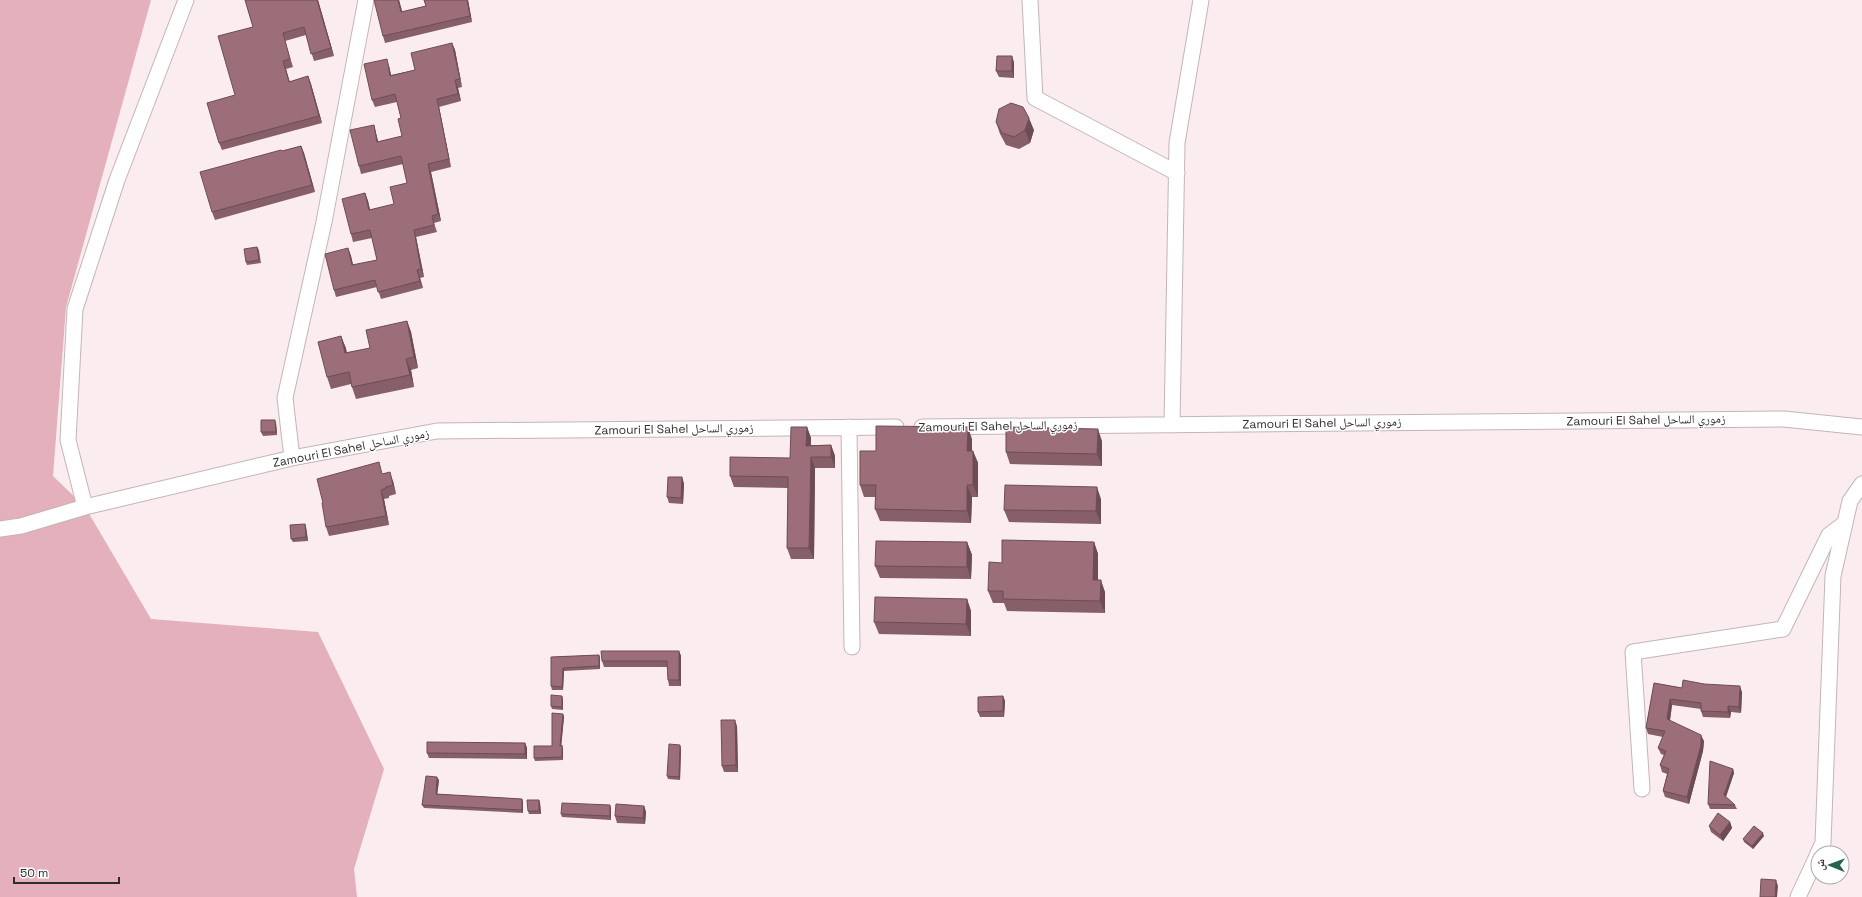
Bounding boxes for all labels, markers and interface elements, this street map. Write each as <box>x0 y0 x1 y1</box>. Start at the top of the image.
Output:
street label: Zamouri El Sahel زموري الساحل <box>1566 411 1726 431</box>
street label: Zamouri El Sahel زموري الساحل <box>1242 414 1402 434</box>
street label: Zamouri El Sahel زموري الساحل <box>918 417 1078 437</box>
street label: Zamouri El Sahel زموري الساحل <box>594 420 754 440</box>
street label: Zamouri El Sahel زموري الساحل <box>271 425 431 473</box>
north arrow <box>1810 845 1850 885</box>
scale bar <box>14 859 119 885</box>
text: ش <box>1813 859 1828 871</box>
text: 50 m <box>20 865 48 881</box>

